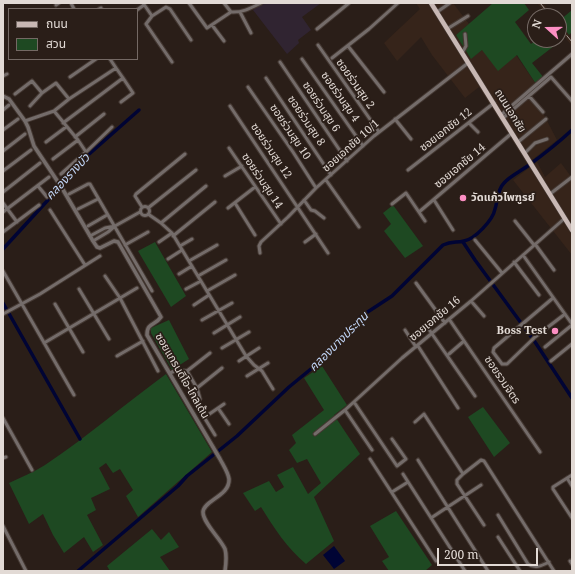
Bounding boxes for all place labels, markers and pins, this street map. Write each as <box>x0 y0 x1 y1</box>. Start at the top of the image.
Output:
place label: วัดแก้วไพฑูรย์ <box>471 191 535 205</box>
marker: วัดแก้วไพฑูรย์ <box>458 193 468 203</box>
place label: Boss Test <box>497 324 547 338</box>
marker: Boss Test <box>550 326 560 336</box>

